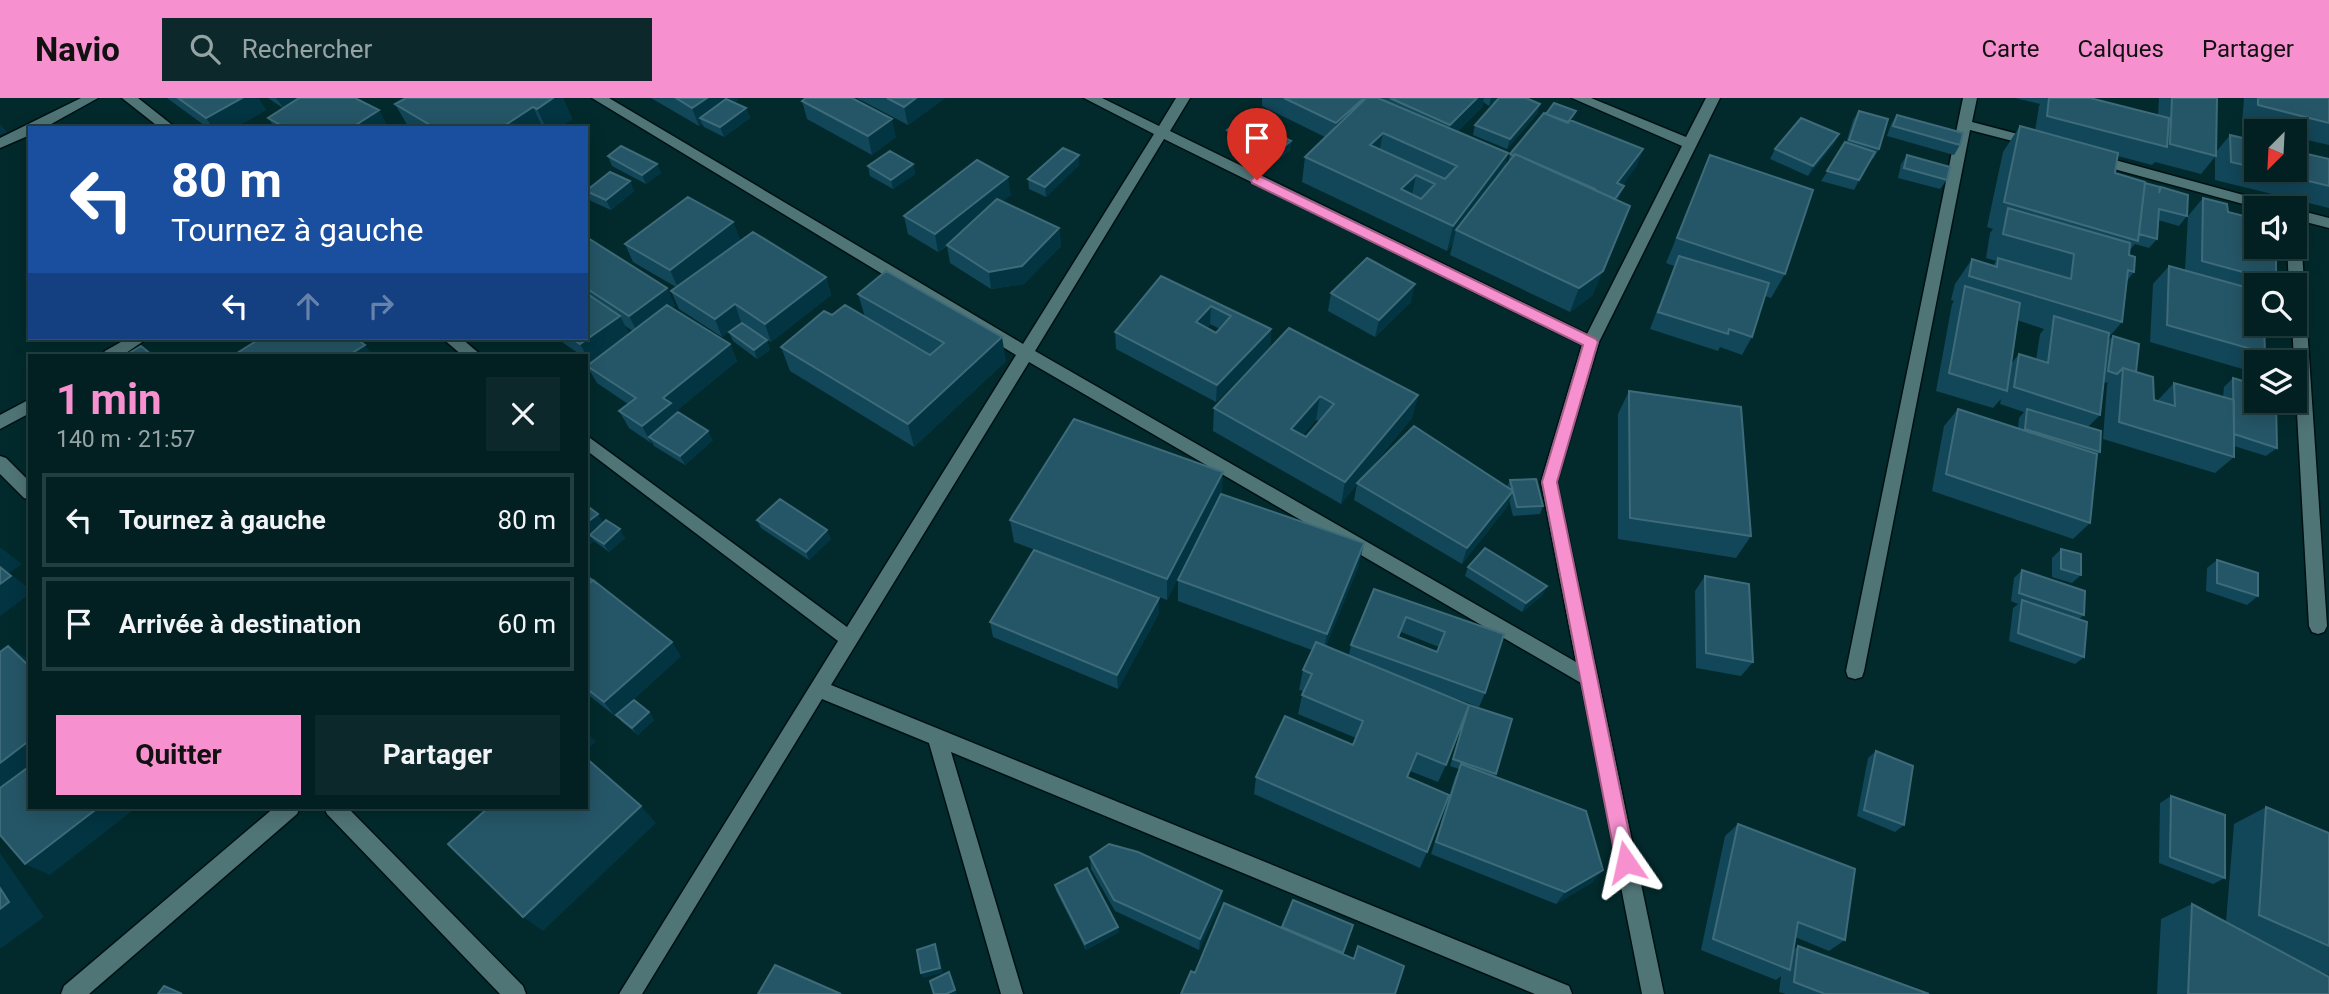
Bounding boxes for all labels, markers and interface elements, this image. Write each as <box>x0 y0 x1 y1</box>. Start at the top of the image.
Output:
search box <box>162 18 652 81</box>
text: Navio <box>35 30 120 69</box>
icon: search <box>186 30 224 68</box>
text: Rechercher <box>242 34 372 64</box>
text: Carte <box>1981 35 2039 63</box>
text: Calques <box>2077 35 2164 63</box>
text: Partager <box>2202 35 2294 63</box>
pin <box>1227 108 1287 180</box>
icon: arrive <box>1238 119 1276 157</box>
north arrow <box>2244 119 2306 182</box>
map controls <box>2244 119 2307 413</box>
text: 80 m <box>171 152 282 209</box>
icon: left <box>56 154 147 245</box>
button: sound <box>2244 196 2307 259</box>
text: Tournez à gauche <box>171 211 423 249</box>
button: search <box>2244 273 2307 336</box>
icon: left <box>216 287 254 325</box>
icon: ahead <box>289 287 327 325</box>
icon: right <box>362 287 400 325</box>
button: layers <box>2244 350 2307 413</box>
text: 1 min <box>56 375 162 424</box>
button: close <box>486 377 560 451</box>
text: 140 m · 21:57 <box>56 426 195 453</box>
icon: left <box>60 501 98 539</box>
text: Tournez à gauche <box>119 505 326 535</box>
text: 80 m <box>498 505 556 535</box>
icon: arrive <box>60 605 98 643</box>
text: Arrivée à destination <box>119 609 361 639</box>
text: 60 m <box>498 609 556 639</box>
button: Quitter <box>56 715 301 795</box>
button: Partager <box>315 715 560 795</box>
position arrow <box>1589 825 1663 899</box>

